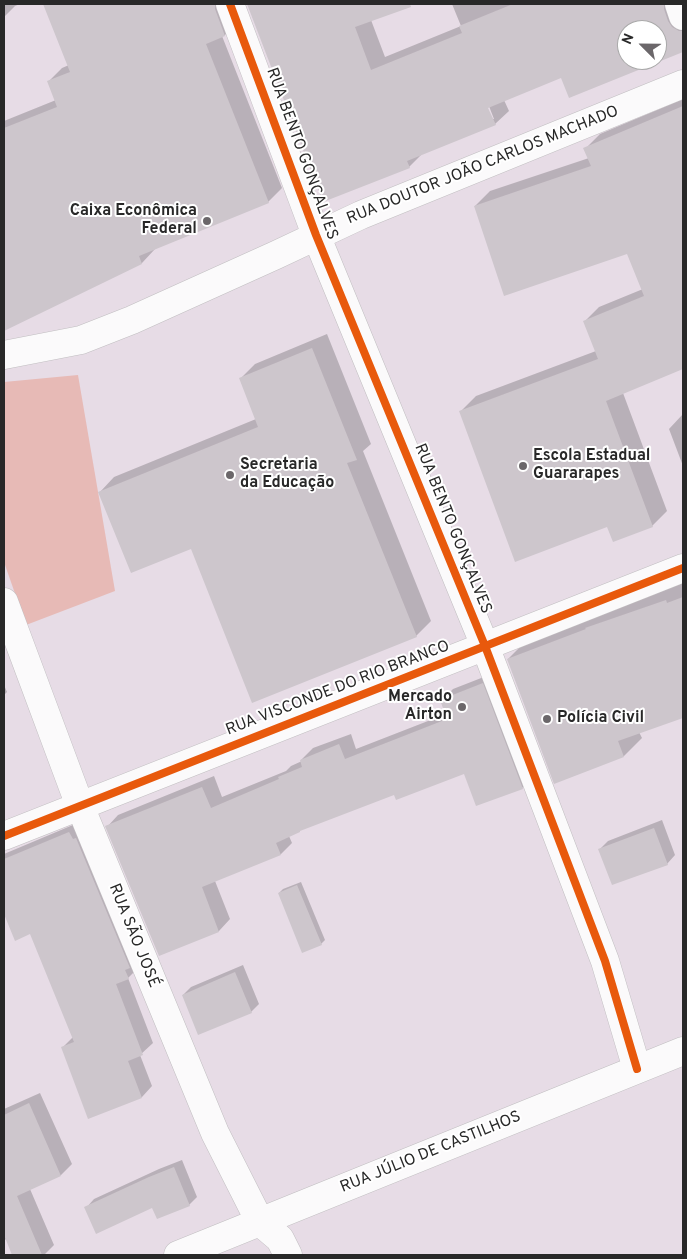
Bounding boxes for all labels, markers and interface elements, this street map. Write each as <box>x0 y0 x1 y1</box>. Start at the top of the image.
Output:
north arrow <box>617 20 667 70</box>
text: N <box>619 31 638 47</box>
street label: RUA BENTO GONÇALVES <box>261 65 341 243</box>
street label: RUA DOUTOR JOÃO CARLOS MACHADO <box>344 102 622 230</box>
place label: Caixa Econômica Federal <box>70 202 197 240</box>
marker: Caixa Econômica Federal <box>201 215 213 227</box>
street label: RUA BENTO GONÇALVES <box>409 441 495 617</box>
place label: Escola Estadual Guararapes <box>533 447 650 485</box>
place label: Secretaria da Educação <box>240 456 334 494</box>
marker: Escola Estadual Guararapes <box>517 460 529 472</box>
marker: Secretaria da Educação <box>224 469 236 481</box>
street label: RUA VISCONDE DO RIO BRANCO <box>223 637 453 741</box>
place label: Mercado Airton <box>388 688 452 726</box>
marker: Mercado Airton <box>456 701 468 713</box>
place label: Polícia Civil <box>557 709 644 729</box>
marker: Polícia Civil <box>541 713 553 725</box>
street label: RUA SÃO JOSÉ <box>103 881 163 991</box>
street label: RUA JÚLIO DE CASTILHOS <box>338 1108 524 1198</box>

